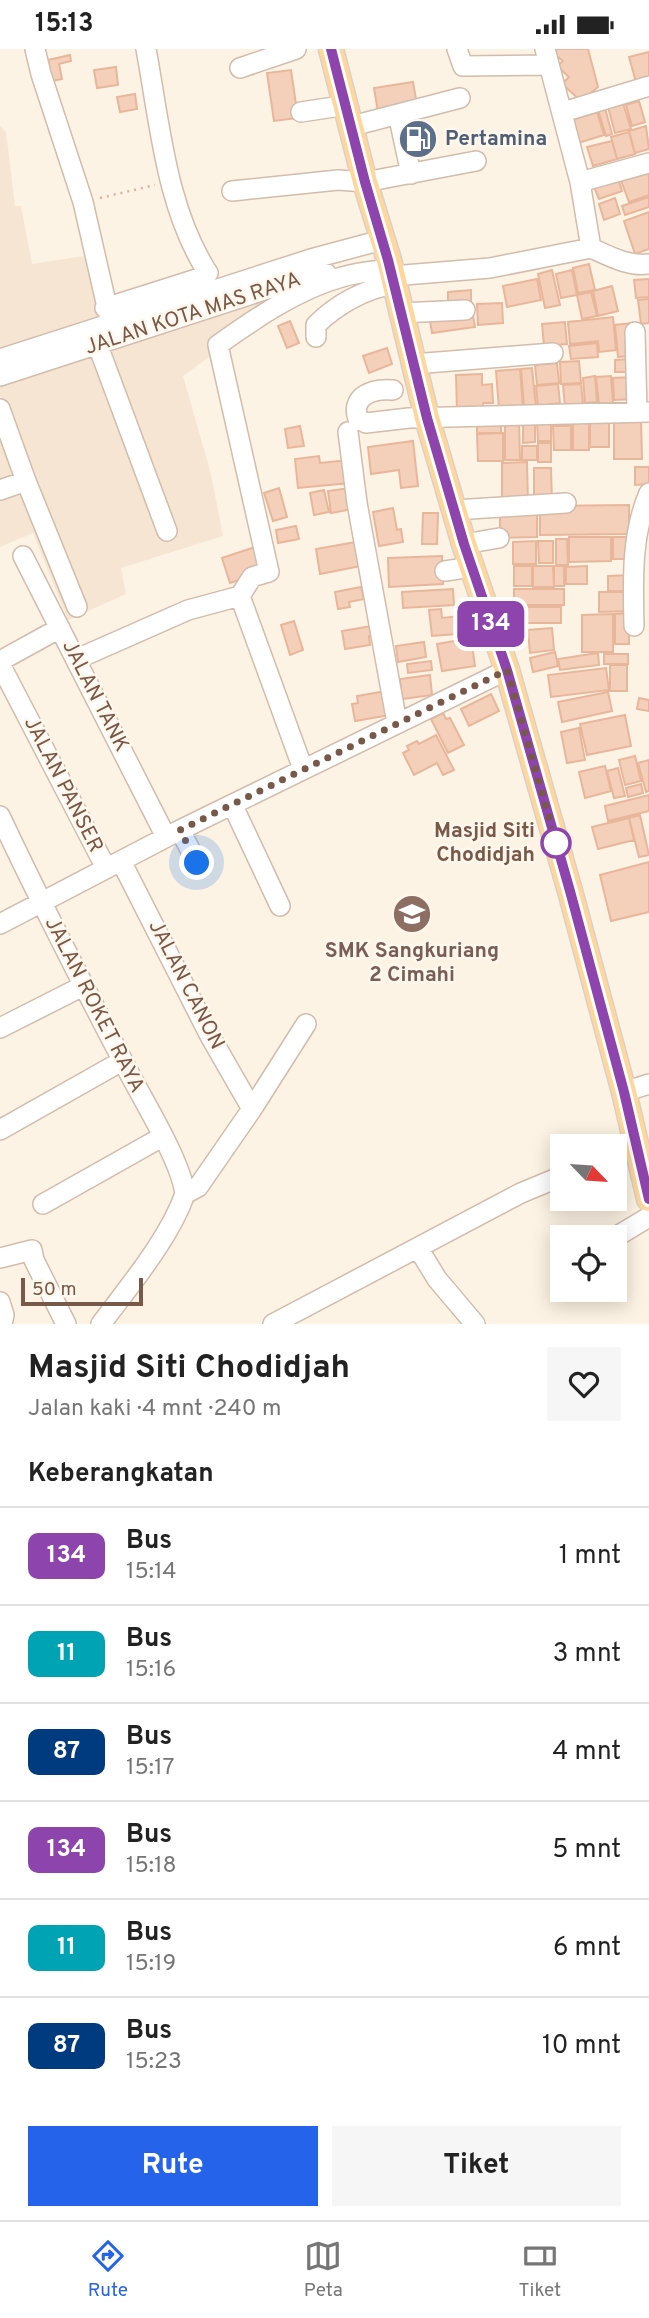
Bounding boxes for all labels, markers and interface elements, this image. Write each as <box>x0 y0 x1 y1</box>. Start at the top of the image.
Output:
text: 15:13 <box>35 8 94 41</box>
fuel station icon: Pertamina <box>397 118 439 160</box>
place label: Pertamina <box>445 126 547 153</box>
street label: JALAN KOTA MAS RAYA <box>82 266 304 362</box>
line badge: 134 <box>451 601 531 647</box>
text: 134 <box>471 609 511 639</box>
street label: JALAN TANK <box>55 636 135 756</box>
street label: JALAN PANSER <box>17 712 109 858</box>
place label: Masjid Siti Chodidjah <box>434 818 535 869</box>
marker: Masjid Siti Chodidjah <box>541 828 571 858</box>
your location <box>179 845 214 880</box>
school or university icon: SMK Sangkuriang 2 Cimahi <box>391 893 433 935</box>
street label: JALAN ROKET RAYA <box>38 913 150 1097</box>
street label: JALAN CANON <box>142 916 230 1054</box>
place label: SMK Sangkuriang 2 Cimahi <box>325 938 499 989</box>
north arrow <box>550 1134 626 1211</box>
map controls <box>550 1134 627 1302</box>
button: locate <box>550 1225 627 1302</box>
scale bar <box>21 1275 144 1307</box>
text: 50 m <box>32 1278 77 1302</box>
button: heart <box>547 1347 621 1421</box>
text: Masjid Siti Chodidjah <box>28 1348 350 1390</box>
text: Jalan kaki · 4 mnt · 240 m <box>28 1395 281 1424</box>
text: Keberangkatan <box>28 1458 214 1491</box>
text: Bus <box>126 1525 172 1558</box>
text: 1 mnt <box>559 1540 621 1573</box>
text: 134 <box>47 1541 86 1571</box>
text: 15:14 <box>126 1558 176 1587</box>
text: Bus <box>126 1623 172 1656</box>
text: 3 mnt <box>553 1638 621 1671</box>
text: 11 <box>57 1639 76 1669</box>
text: 15:16 <box>126 1656 176 1685</box>
text: Bus <box>126 1721 172 1754</box>
text: 4 mnt <box>552 1736 621 1769</box>
text: 87 <box>53 1737 80 1767</box>
text: 15:17 <box>126 1754 175 1783</box>
text: Bus <box>126 1819 172 1852</box>
text: 5 mnt <box>552 1834 621 1867</box>
text: 134 <box>47 1835 86 1865</box>
text: 15:18 <box>126 1852 177 1881</box>
text: Bus <box>126 1917 172 1950</box>
text: 6 mnt <box>553 1932 621 1965</box>
text: 11 <box>57 1933 76 1963</box>
text: 15:19 <box>126 1950 176 1979</box>
text: Bus <box>126 2015 172 2048</box>
text: 10 mnt <box>542 2030 621 2063</box>
text: 87 <box>53 2031 80 2061</box>
text: 15:23 <box>126 2048 182 2077</box>
button: Rute <box>28 2126 318 2206</box>
button: Tiket <box>332 2126 621 2206</box>
tab: Rute <box>88 2237 128 2303</box>
tab: Peta <box>304 2237 343 2303</box>
tab: Tiket <box>518 2237 561 2303</box>

